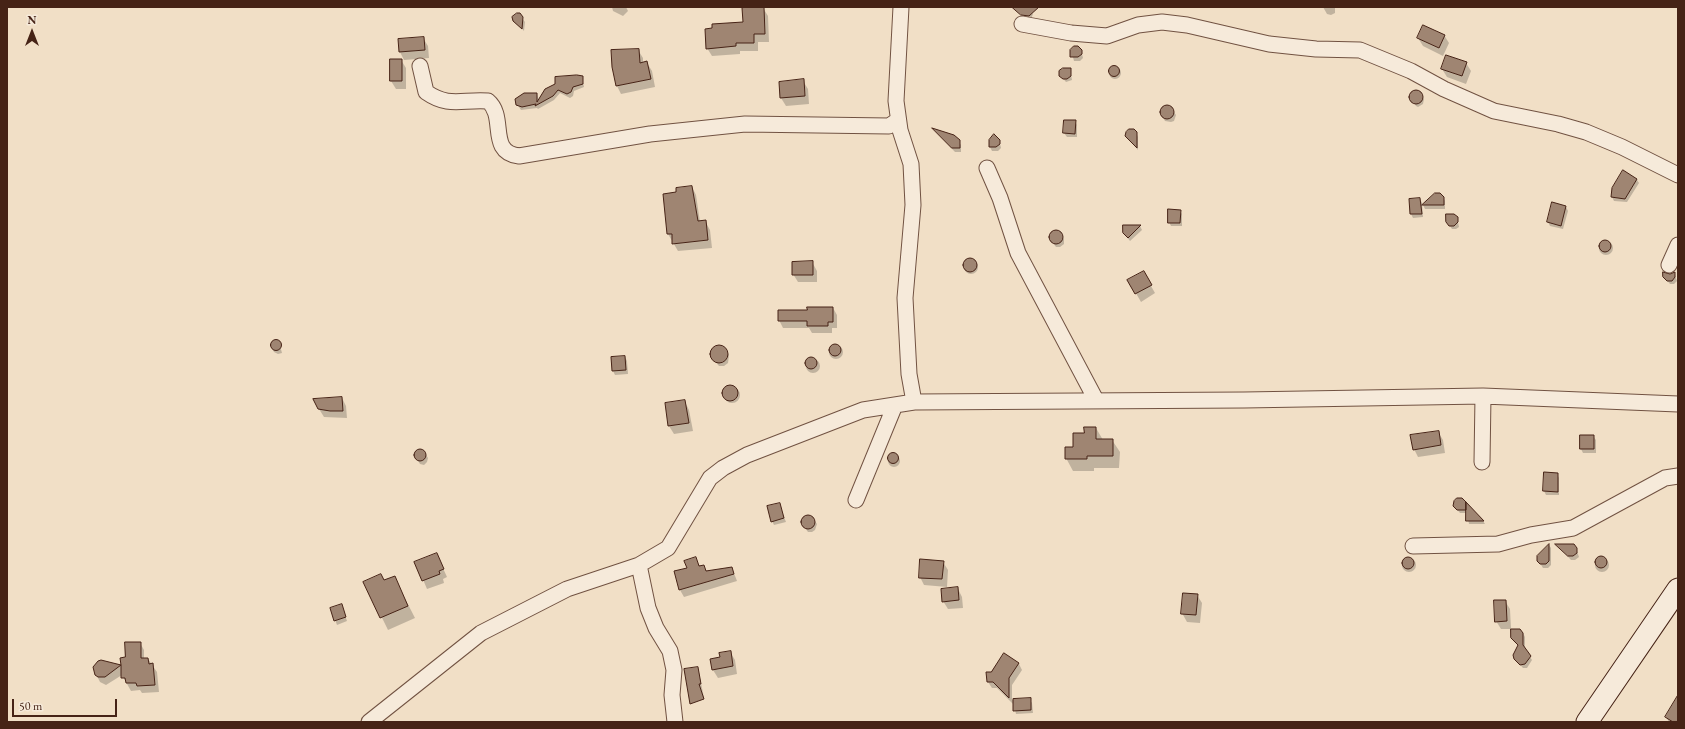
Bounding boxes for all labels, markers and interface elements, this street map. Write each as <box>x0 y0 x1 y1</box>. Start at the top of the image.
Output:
north arrow <box>12 12 52 52</box>
text: N <box>28 13 36 27</box>
scale bar <box>14 691 119 717</box>
text: 50 m <box>19 698 42 714</box>

